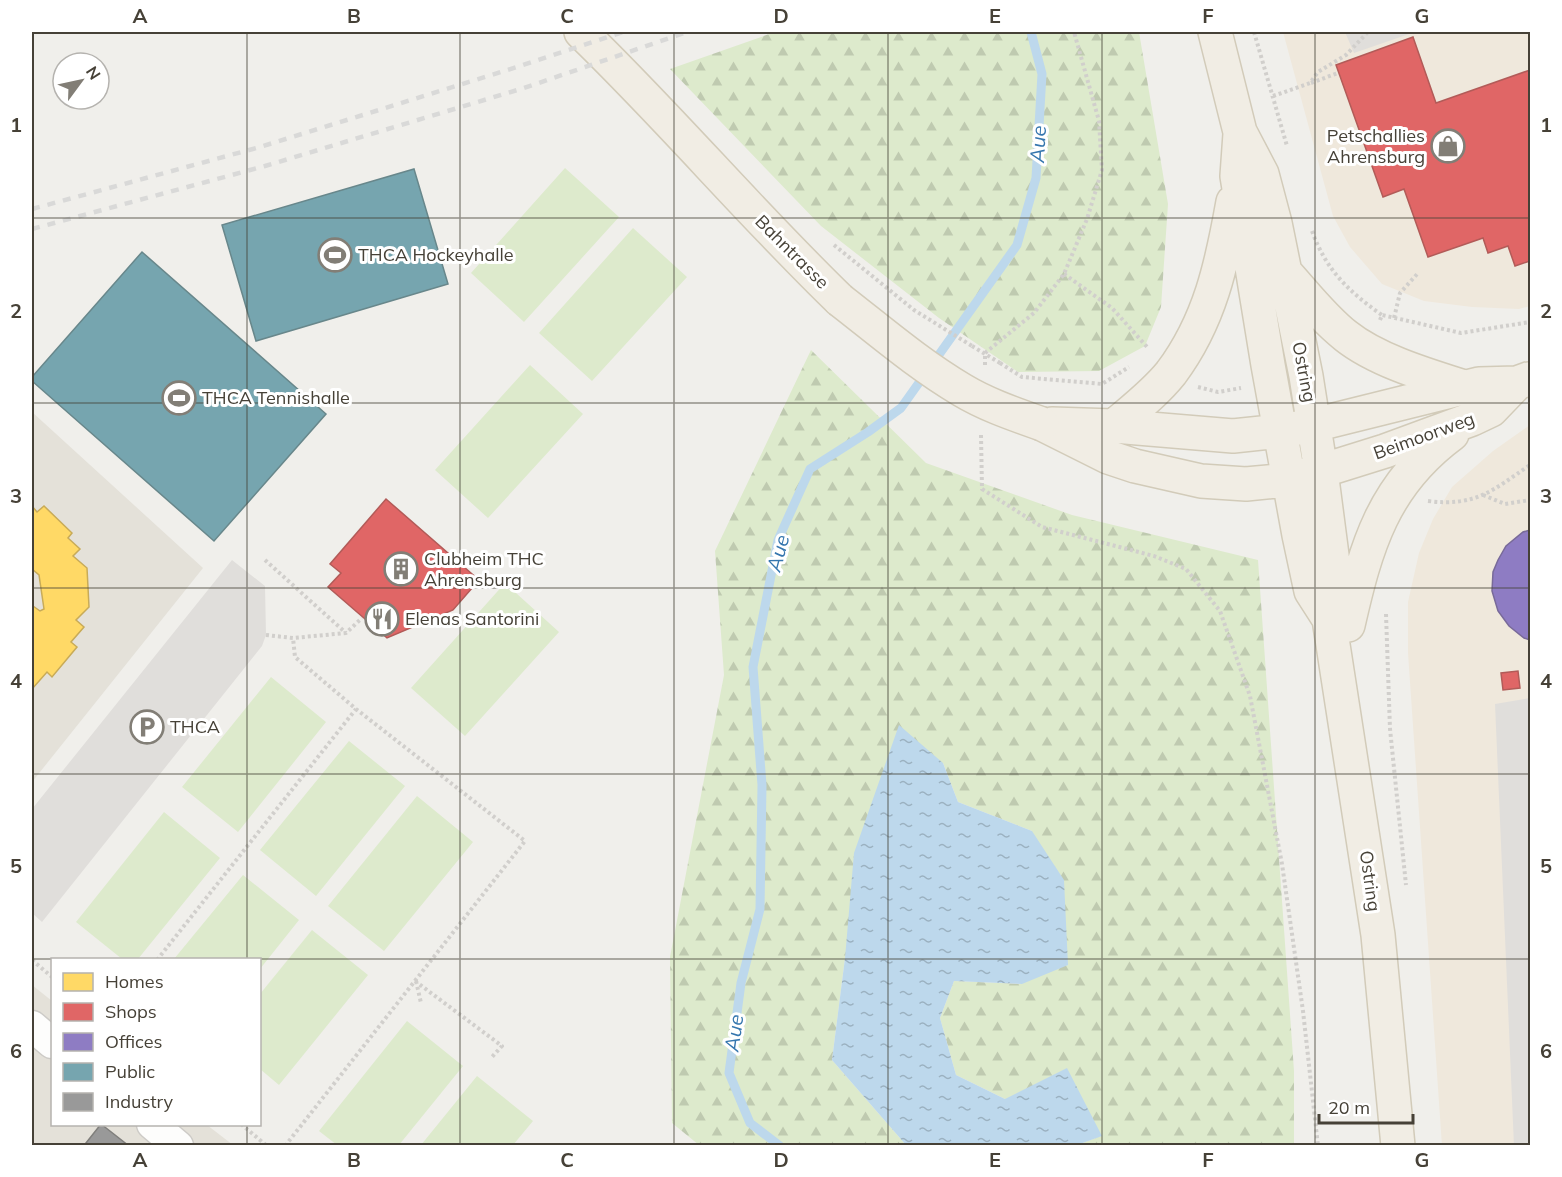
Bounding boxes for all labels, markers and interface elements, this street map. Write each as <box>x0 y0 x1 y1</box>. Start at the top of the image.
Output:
text: A <box>133 3 148 28</box>
text: B <box>347 3 361 28</box>
text: C <box>560 3 574 28</box>
text: D <box>773 3 789 28</box>
text: E <box>989 3 1001 28</box>
text: F <box>1202 3 1214 28</box>
text: G <box>1415 3 1429 28</box>
north arrow <box>51 51 111 111</box>
text: N <box>82 62 105 83</box>
text: 1 <box>10 112 22 137</box>
text: 1 <box>1540 112 1552 137</box>
place label: Petschallies Ahrensburg <box>1327 124 1425 168</box>
water label: Aue <box>1024 125 1051 164</box>
shop icon: Petschallies Ahrensburg <box>1430 128 1466 164</box>
street label: Bahntrasse <box>751 210 834 293</box>
sports icon: THCA Hockeyhalle <box>317 237 353 273</box>
place label: THCA Hockeyhalle <box>358 243 514 266</box>
text: 2 <box>10 298 22 323</box>
text: 2 <box>1540 298 1552 323</box>
street label: Ostring <box>1287 340 1322 404</box>
sports icon: THCA Tennishalle <box>161 380 197 416</box>
place label: THCA Tennishalle <box>202 386 350 409</box>
street label: Beimoorweg <box>1370 407 1478 464</box>
text: 3 <box>10 483 22 508</box>
text: 3 <box>1540 483 1552 508</box>
water label: Aue <box>760 532 794 575</box>
place label: Clubheim THC Ahrensburg <box>424 547 544 591</box>
building icon: Clubheim THC Ahrensburg <box>383 551 419 587</box>
restaurant icon: Elenas Santorini <box>364 601 400 637</box>
place label: Elenas Santorini <box>405 607 539 630</box>
text: 4 <box>10 668 22 693</box>
text: 4 <box>1540 668 1552 693</box>
parking icon: THCA <box>129 709 165 745</box>
place label: THCA <box>170 715 220 738</box>
street label: Ostring <box>1355 849 1386 913</box>
text: 5 <box>10 853 22 878</box>
text: 5 <box>1540 853 1552 878</box>
legend <box>51 958 261 1126</box>
text: Homes <box>105 970 164 993</box>
text: Shops <box>105 1000 157 1023</box>
water label: Aue <box>718 1013 748 1054</box>
text: Offices <box>105 1030 163 1053</box>
text: 6 <box>10 1038 22 1063</box>
text: 6 <box>1540 1038 1552 1063</box>
text: Public <box>105 1060 155 1083</box>
scale bar <box>1319 1087 1414 1125</box>
text: Industry <box>105 1090 174 1113</box>
text: 20 m <box>1328 1096 1370 1119</box>
text: A <box>133 1147 148 1172</box>
text: B <box>347 1147 361 1172</box>
text: C <box>560 1147 574 1172</box>
text: D <box>773 1147 789 1172</box>
text: E <box>989 1147 1001 1172</box>
text: F <box>1202 1147 1214 1172</box>
text: G <box>1415 1147 1429 1172</box>

